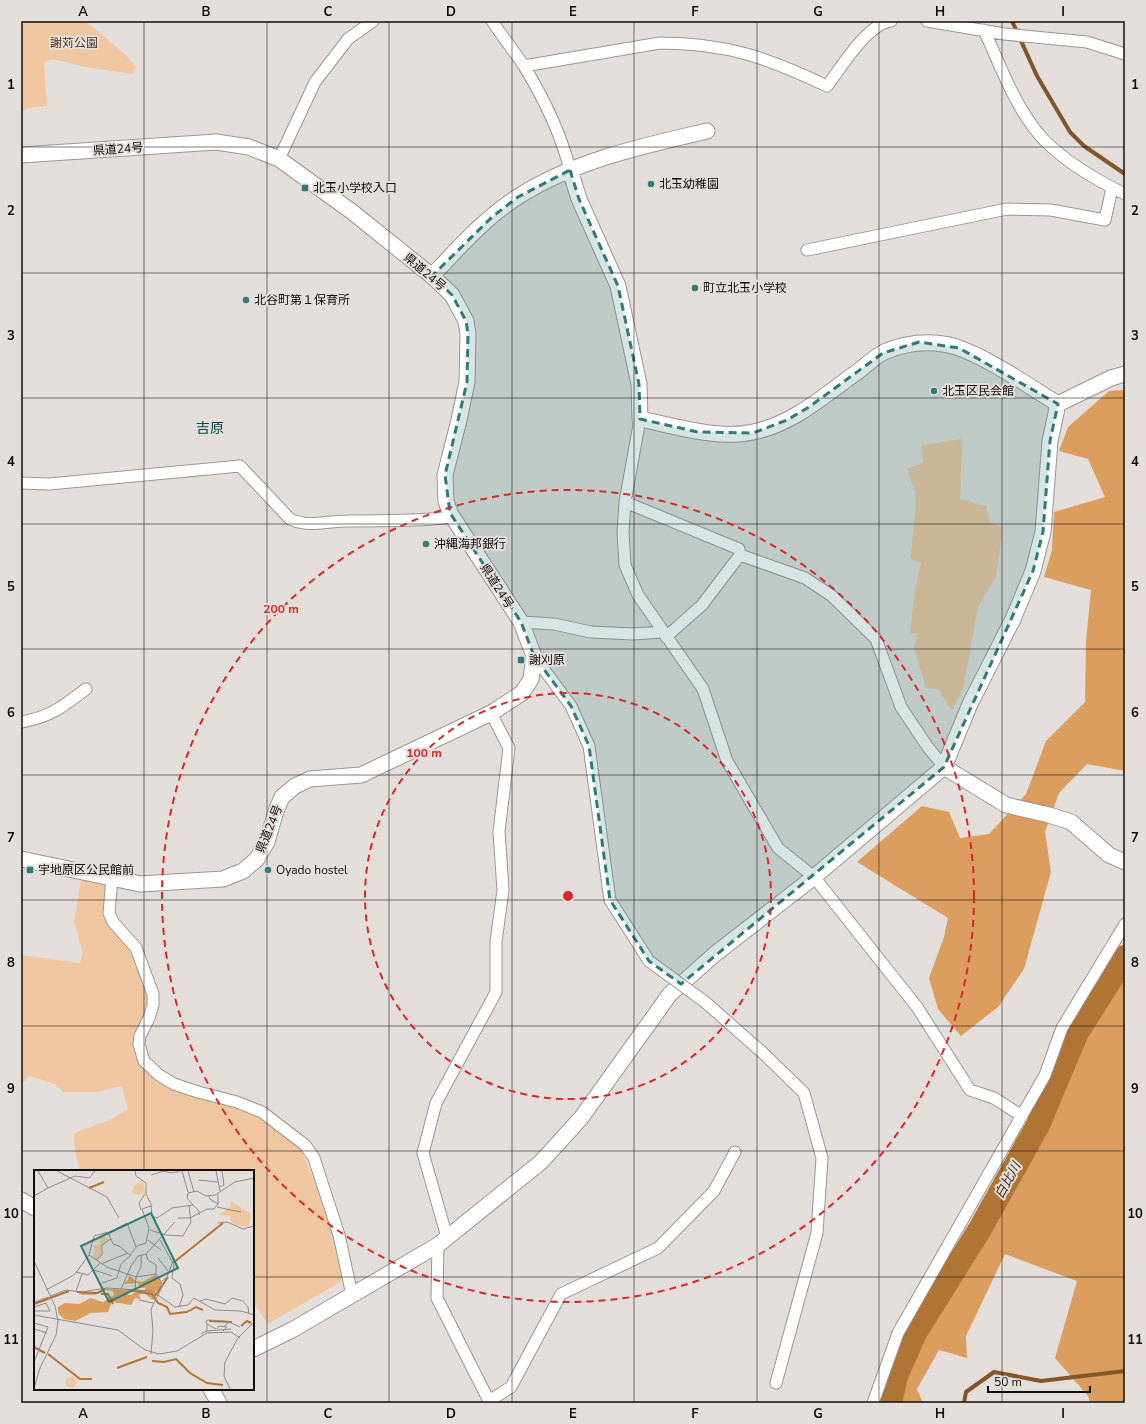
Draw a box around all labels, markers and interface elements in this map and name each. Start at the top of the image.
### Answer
text: A [78,3,88,21]
text: B [202,3,211,21]
text: C [324,3,333,21]
text: D [446,3,456,21]
text: E [569,3,577,21]
text: F [691,3,699,21]
text: G [813,3,823,21]
text: H [935,3,945,21]
text: I [1061,3,1065,21]
park label: 謝苅公園 [50,35,98,51]
text: 1 [7,76,15,94]
text: 1 [1131,76,1139,94]
street label: 県道24号 [92,139,144,159]
place label: 北玉幼稚園 [659,176,719,192]
marker: 北玉幼稚園 [646,179,656,189]
place label: 北玉小学校入口 [313,180,397,196]
marker: 北玉小学校入口 [300,183,310,193]
text: 2 [7,202,15,220]
text: 2 [1131,202,1139,220]
street label: 県道24号 [401,250,449,294]
place label: 町立北玉小学校 [703,280,787,296]
marker: 町立北玉小学校 [690,283,700,293]
place label: 北谷町第１保育所 [254,292,350,308]
marker: 北谷町第１保育所 [241,295,251,305]
text: 3 [7,327,15,345]
text: 3 [1131,327,1139,345]
place label: 北玉区民会館 [942,383,1014,399]
marker: 北玉区民会館 [929,386,939,396]
district label: 吉原 [196,419,224,438]
text: 4 [7,453,15,471]
text: 4 [1131,453,1139,471]
place label: 沖縄海邦銀行 [434,536,506,552]
marker: 沖縄海邦銀行 [421,539,431,549]
street label: 県道24号 [477,561,517,611]
text: 5 [7,578,15,596]
text: 5 [1131,578,1139,596]
text: 200 m [263,601,299,617]
place label: 謝刈原 [529,652,565,668]
marker: 謝刈原 [516,655,526,665]
text: 6 [7,704,15,722]
text: 6 [1131,704,1139,722]
text: 100 m [406,745,442,761]
street label: 県道24号 [252,803,286,855]
text: 7 [7,829,15,847]
text: 7 [1131,829,1139,847]
place label: 宇地原区公民館前 [38,862,134,878]
place label: Oyado hostel [276,862,348,878]
marker: 宇地原区公民館前 [25,865,35,875]
marker: Oyado hostel [263,865,273,875]
centre of rings [561,889,575,903]
text: 8 [7,954,15,972]
text: 8 [1131,954,1139,972]
text: 9 [7,1080,15,1098]
text: 9 [1131,1080,1139,1098]
water label: 白比川 [991,1157,1026,1202]
inset map [34,1170,254,1390]
text: 10 [3,1205,19,1223]
text: 10 [1127,1205,1143,1223]
text: 11 [3,1331,19,1349]
text: 11 [1127,1331,1143,1349]
scale bar [988,1368,1090,1394]
text: 50 m [994,1374,1022,1390]
text: A [78,1405,88,1423]
text: B [202,1405,211,1423]
text: C [324,1405,333,1423]
text: D [446,1405,456,1423]
text: E [569,1405,577,1423]
text: F [691,1405,699,1423]
text: G [813,1405,823,1423]
text: H [935,1405,945,1423]
text: I [1061,1405,1065,1423]

